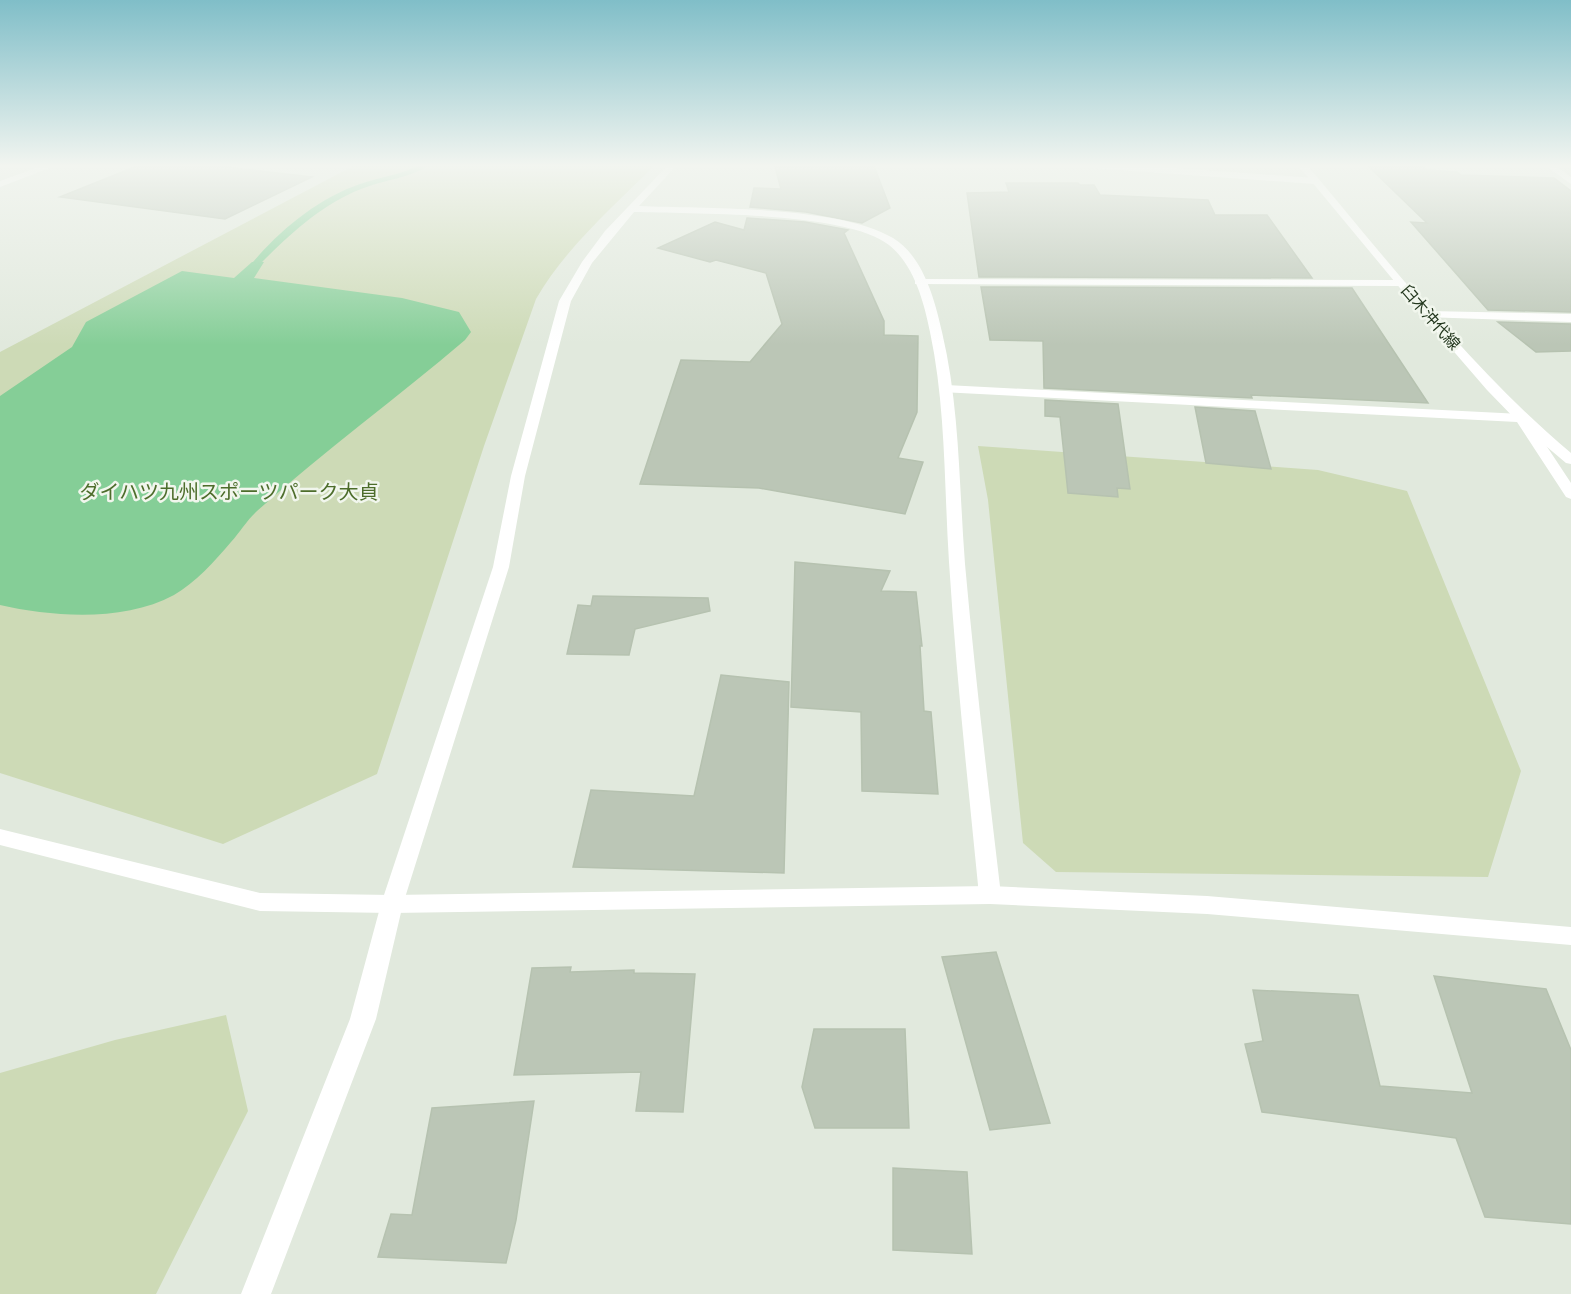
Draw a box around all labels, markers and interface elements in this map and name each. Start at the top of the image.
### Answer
street label: 臼木沖代線 [1398,281,1464,353]
park label: ダイハツ九州スポーツパーク大貞 [79,480,379,503]

